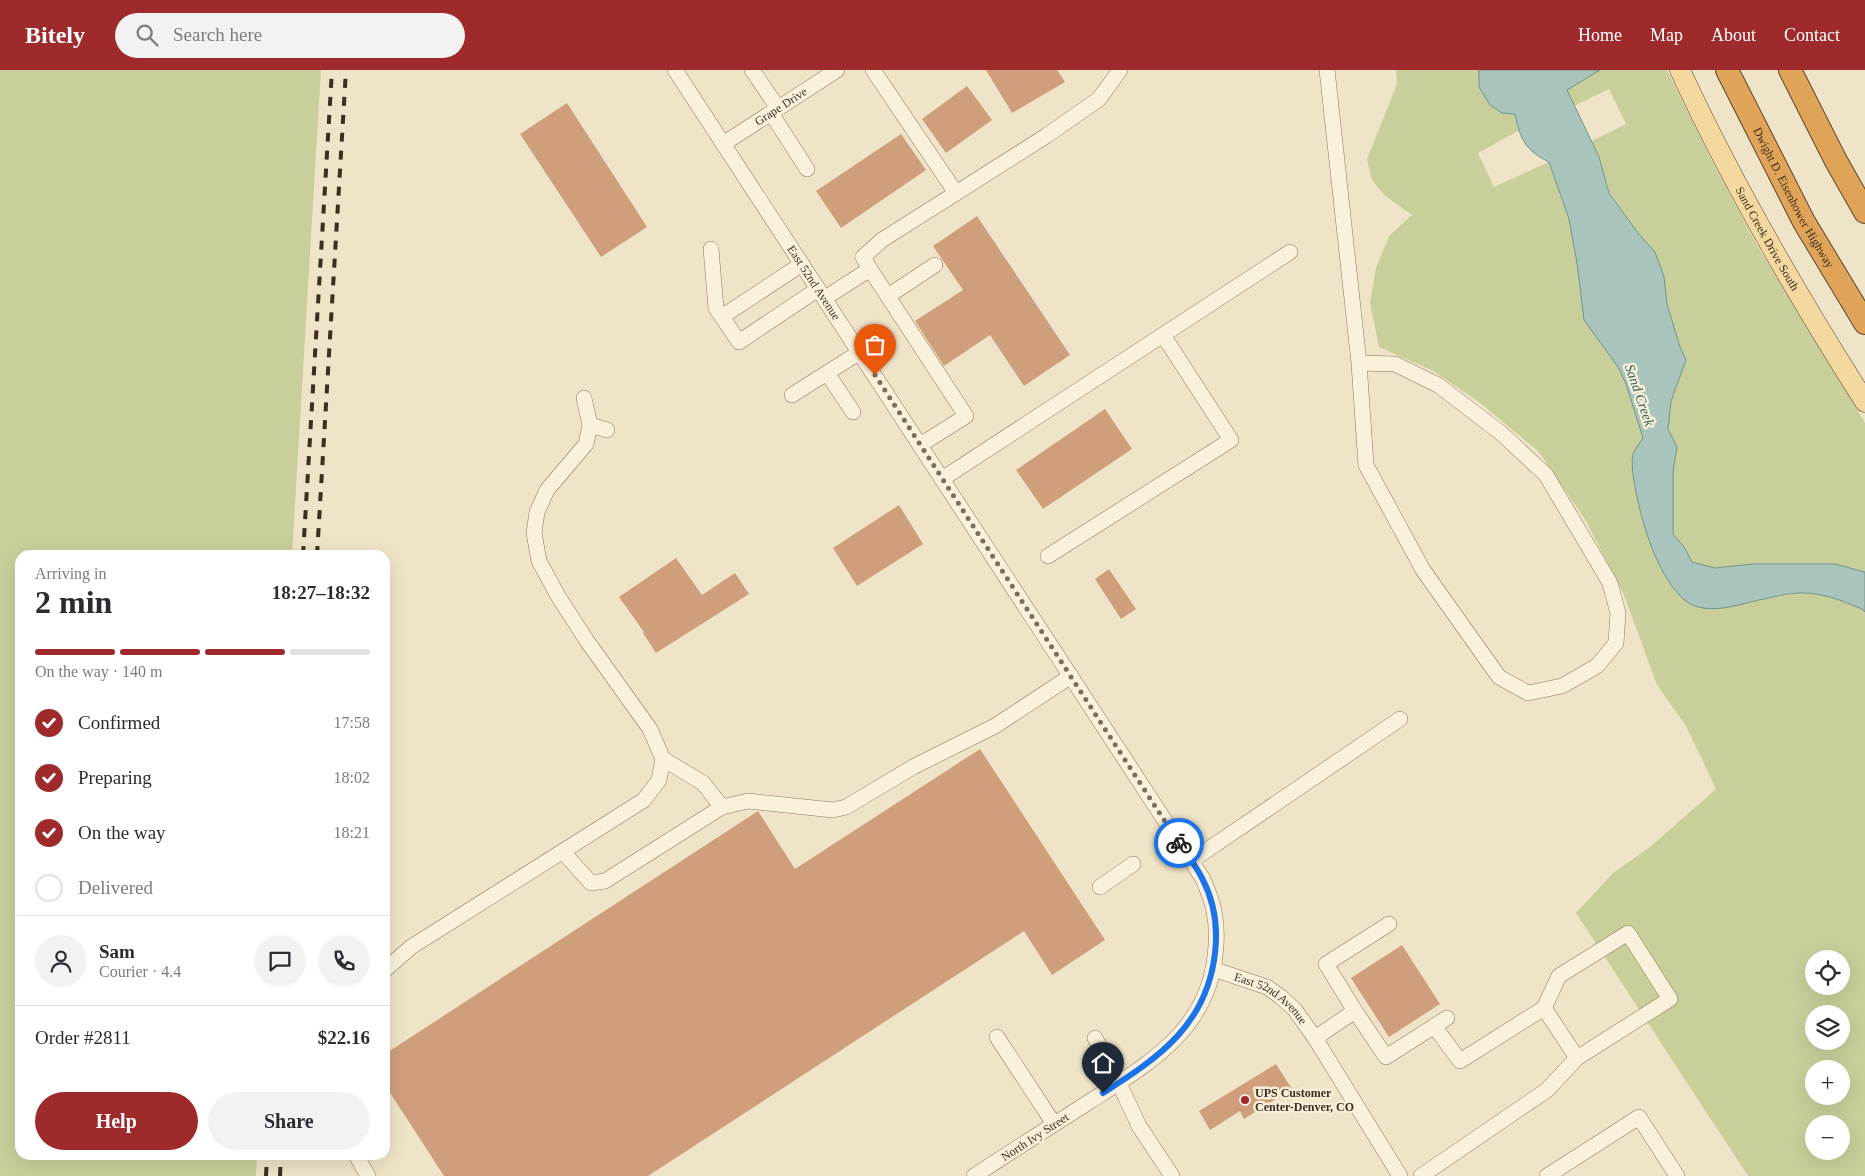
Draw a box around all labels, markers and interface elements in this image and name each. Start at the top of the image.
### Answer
search box [115,13,465,58]
icon: search [133,21,161,49]
text: Bitely [25,22,85,48]
text: Search here [173,24,262,45]
text: Home [1578,25,1622,45]
text: Map [1650,25,1683,45]
text: About [1711,25,1756,45]
text: Contact [1784,25,1840,45]
street label: Grape Drive [752,84,810,129]
street label: Dwight D. Eisenhower Highway [1750,125,1837,270]
street label: Sand Creek Drive South [1732,184,1802,293]
street label: East 52nd Avenue [784,243,843,323]
pin [854,324,896,375]
icon: bag [861,331,889,359]
water label: Sand Creek [1622,362,1657,429]
text: Arriving in [35,565,107,582]
text: 18:27–18:32 [272,582,370,603]
text: 2 min [35,584,112,620]
text: On the way · 140 m [35,663,163,680]
icon: check [35,709,63,737]
text: Confirmed [78,712,160,733]
text: 17:58 [334,714,370,731]
icon: check [35,764,63,792]
text: Preparing [78,767,152,788]
text: 18:02 [334,769,370,786]
courier [1154,818,1204,868]
icon: check [35,819,63,847]
text: On the way [78,822,166,843]
text: 18:21 [334,824,370,841]
icon: bike [1165,829,1193,857]
text: Delivered [78,877,153,898]
button: person [35,935,87,987]
button: chat [254,935,306,987]
button: phone [318,935,370,987]
text: Sam [99,941,135,962]
map controls [1805,950,1850,1160]
button: locate [1805,950,1850,995]
text: Courier · 4.4 [99,963,181,980]
street label: East 52nd Avenue [1232,970,1310,1027]
button: layers [1805,1005,1850,1050]
text: Order #2811 [35,1027,131,1048]
text: $22.16 [318,1027,370,1048]
pin [1082,1042,1124,1093]
icon: home [1089,1049,1117,1077]
button: + [1805,1060,1850,1105]
place label: UPS Customer Center-Denver, CO [1255,1086,1354,1114]
button: Help [35,1092,198,1150]
button: Share [208,1092,370,1150]
marker: UPS Customer Center-Denver, CO [1239,1094,1251,1106]
street label: North Ivy Street [998,1110,1072,1164]
button: − [1805,1115,1850,1160]

